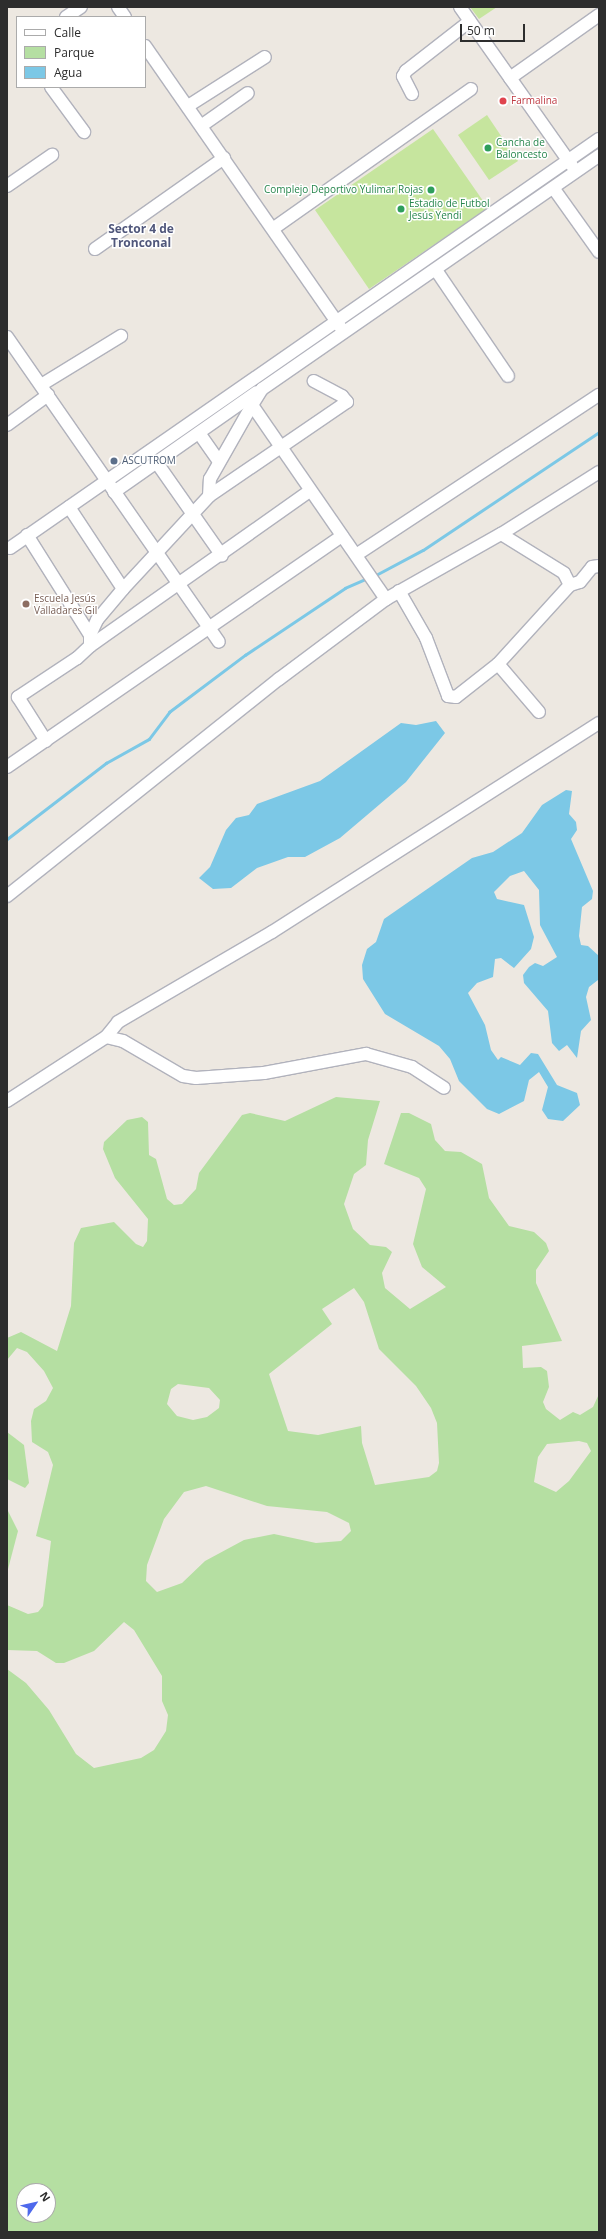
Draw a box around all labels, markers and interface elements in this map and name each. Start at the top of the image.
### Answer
legend [16,16,146,88]
scale bar [462,16,527,42]
text: 50 m [467,22,495,39]
text: Calle [54,24,81,41]
text: Parque [54,44,94,61]
text: Agua [54,64,82,81]
place label: Farmalina [511,95,557,107]
marker: Farmalina [498,96,508,106]
place label: Cancha de Baloncesto [496,136,547,160]
marker: Cancha de Baloncesto [483,143,493,153]
place label: Complejo Deportivo Yulimar Rojas [264,184,423,196]
marker: Complejo Deportivo Yulimar Rojas [426,185,436,195]
place label: Estadio de Futbol Jesús Yendi [409,197,490,220]
marker: Estadio de Futbol Jesús Yendi [396,204,406,214]
district label: Sector 4 de Tronconal [108,222,174,250]
place label: ASCUTROM [122,455,176,467]
marker: ASCUTROM [109,456,119,466]
place label: Escuela Jesús Valladares Gil [34,592,97,616]
marker: Escuela Jesús Valladares Gil [21,599,31,609]
north arrow [16,2183,56,2223]
text: N [37,2189,54,2204]

